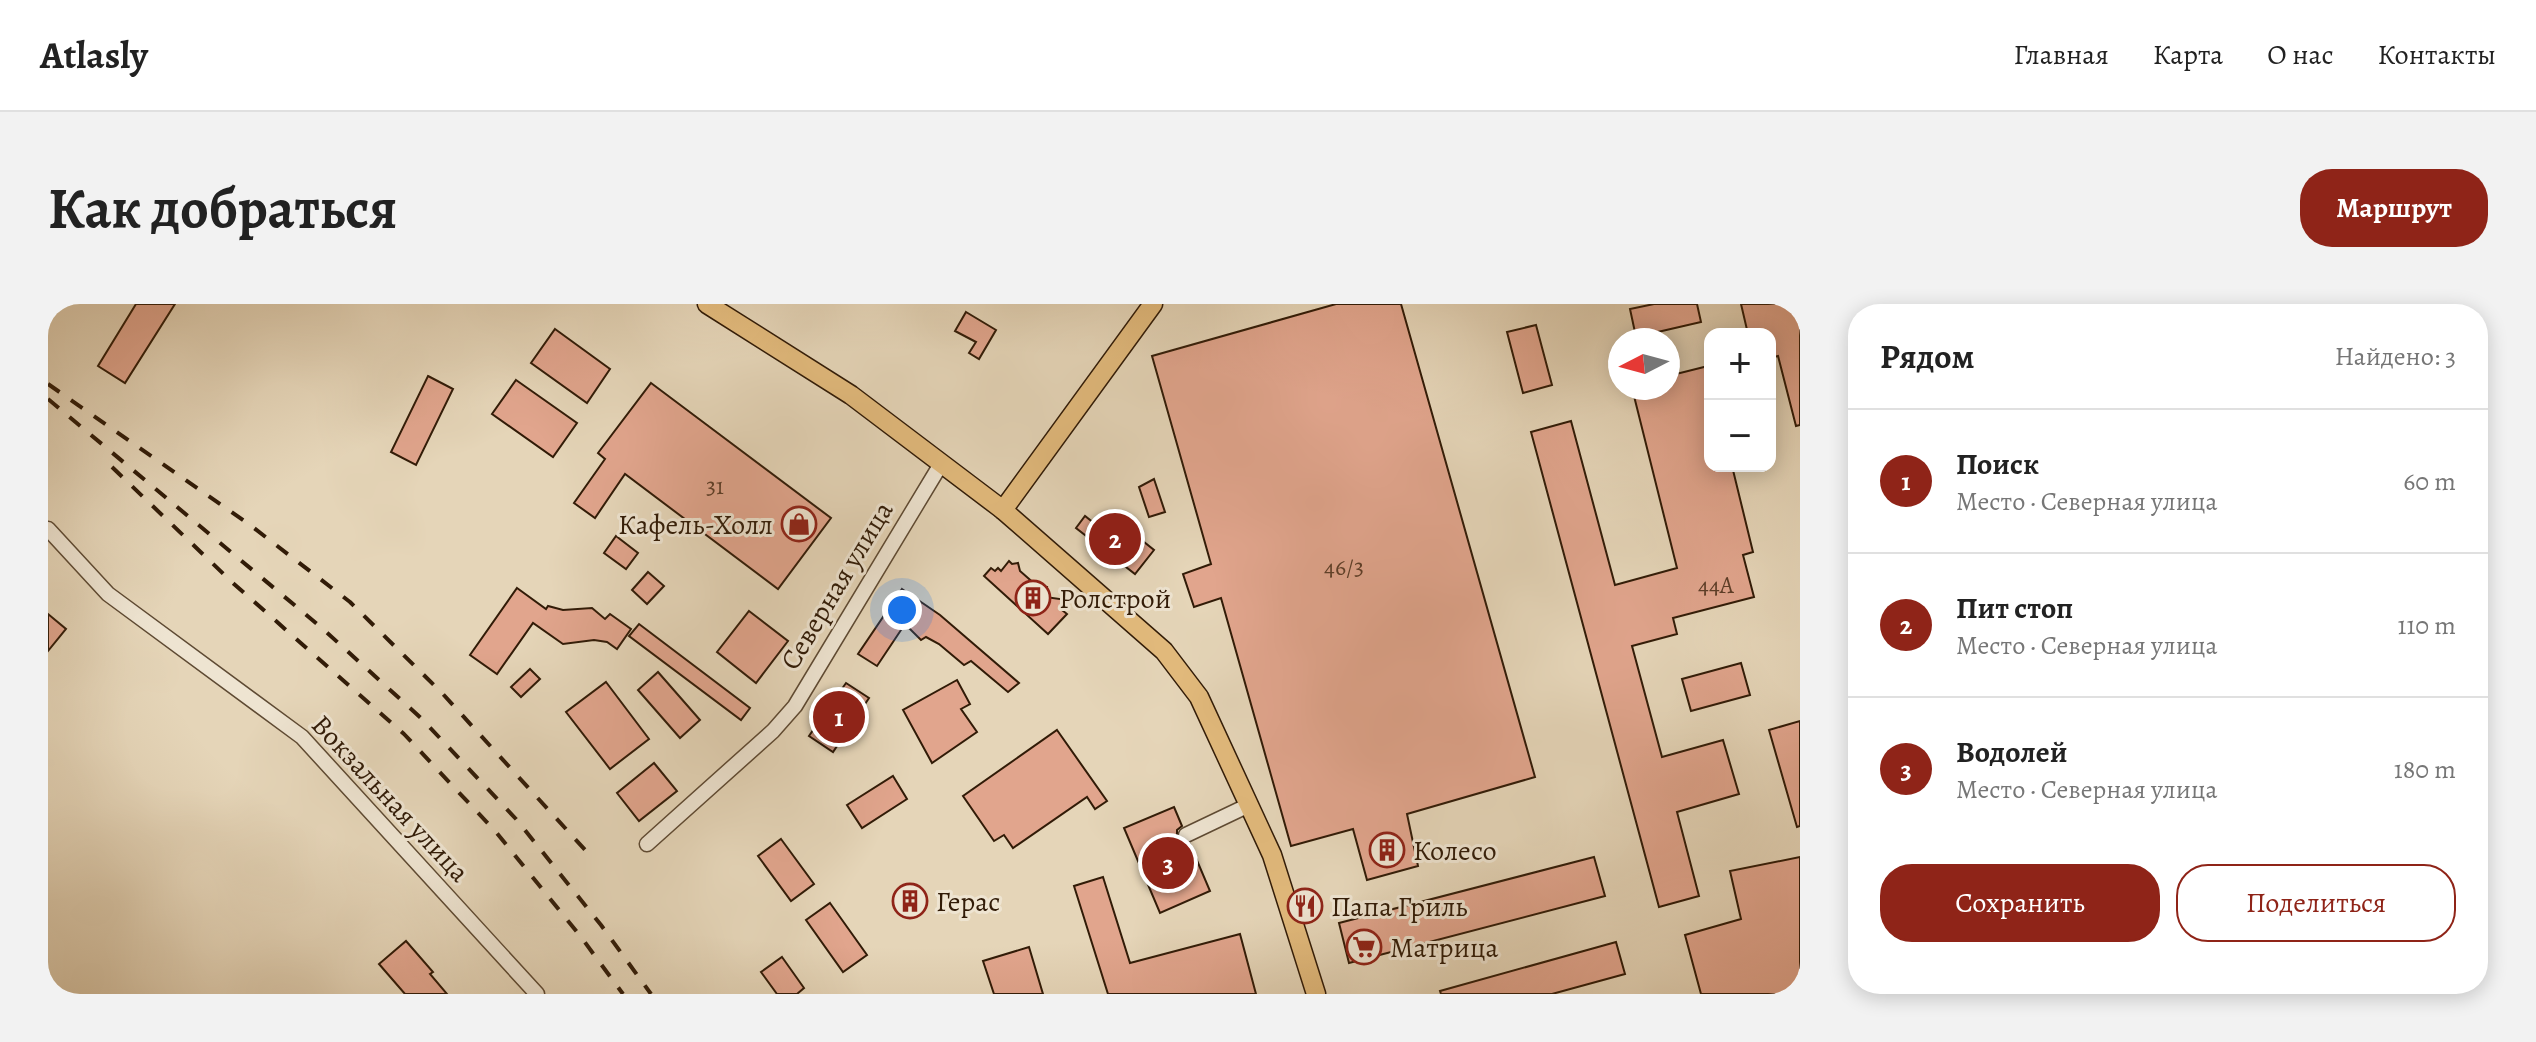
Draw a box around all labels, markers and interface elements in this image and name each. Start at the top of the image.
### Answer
text: Atlasly [40,29,148,81]
text: Главная [2013,36,2109,74]
text: Карта [2153,36,2223,74]
text: О нас [2267,36,2334,74]
text: Контакты [2378,36,2496,74]
button: Маршрут [2300,169,2488,247]
text: Как добраться [48,170,397,246]
north arrow [1608,328,1680,400]
map controls [1704,328,1776,472]
button: + [1704,328,1776,400]
text: Рядом [1880,333,1974,380]
text: Найдено: 3 [2335,339,2456,374]
button: − [1704,400,1776,472]
text: Поиск [1956,444,2039,484]
text: 1 [1901,464,1911,499]
text: 60 m [2403,464,2456,499]
house number: 31 [706,470,724,502]
text: Место · Северная улица [1956,484,2217,519]
street label: Северная улица [772,494,902,677]
shop icon: Кафель-Холл [780,505,818,543]
place label: Кафель-Холл [618,506,773,544]
pin: 2 [1089,509,1141,569]
house number: 46/3 [1324,551,1364,583]
house number: 44А [1698,569,1735,601]
building icon: Ролстрой [1014,579,1052,617]
place label: Ролстрой [1059,580,1171,618]
text: Пит стоп [1956,588,2073,628]
your location [882,590,922,630]
text: 2 [1900,608,1912,643]
text: 110 m [2398,608,2456,643]
text: Место · Северная улица [1956,628,2217,663]
pin: 1 [813,687,865,747]
street label: Вокзальная улица [303,707,478,891]
text: Водолей [1956,732,2068,772]
text: 3 [1900,752,1912,787]
text: 180 m [2394,752,2456,787]
text: Место · Северная улица [1956,772,2217,807]
building icon: Колесо [1368,831,1406,869]
place label: Колесо [1413,832,1497,870]
pin: 3 [1142,833,1194,893]
button: Сохранить [1880,864,2160,942]
button: Поделиться [2176,864,2456,942]
building icon: Герас [891,882,929,920]
place label: Герас [936,883,1000,921]
restaurant icon: Папа Гриль [1286,887,1324,925]
place label: Папа Гриль [1331,888,1468,926]
supermarket icon: Матрица [1345,928,1383,966]
place label: Матрица [1390,929,1498,967]

